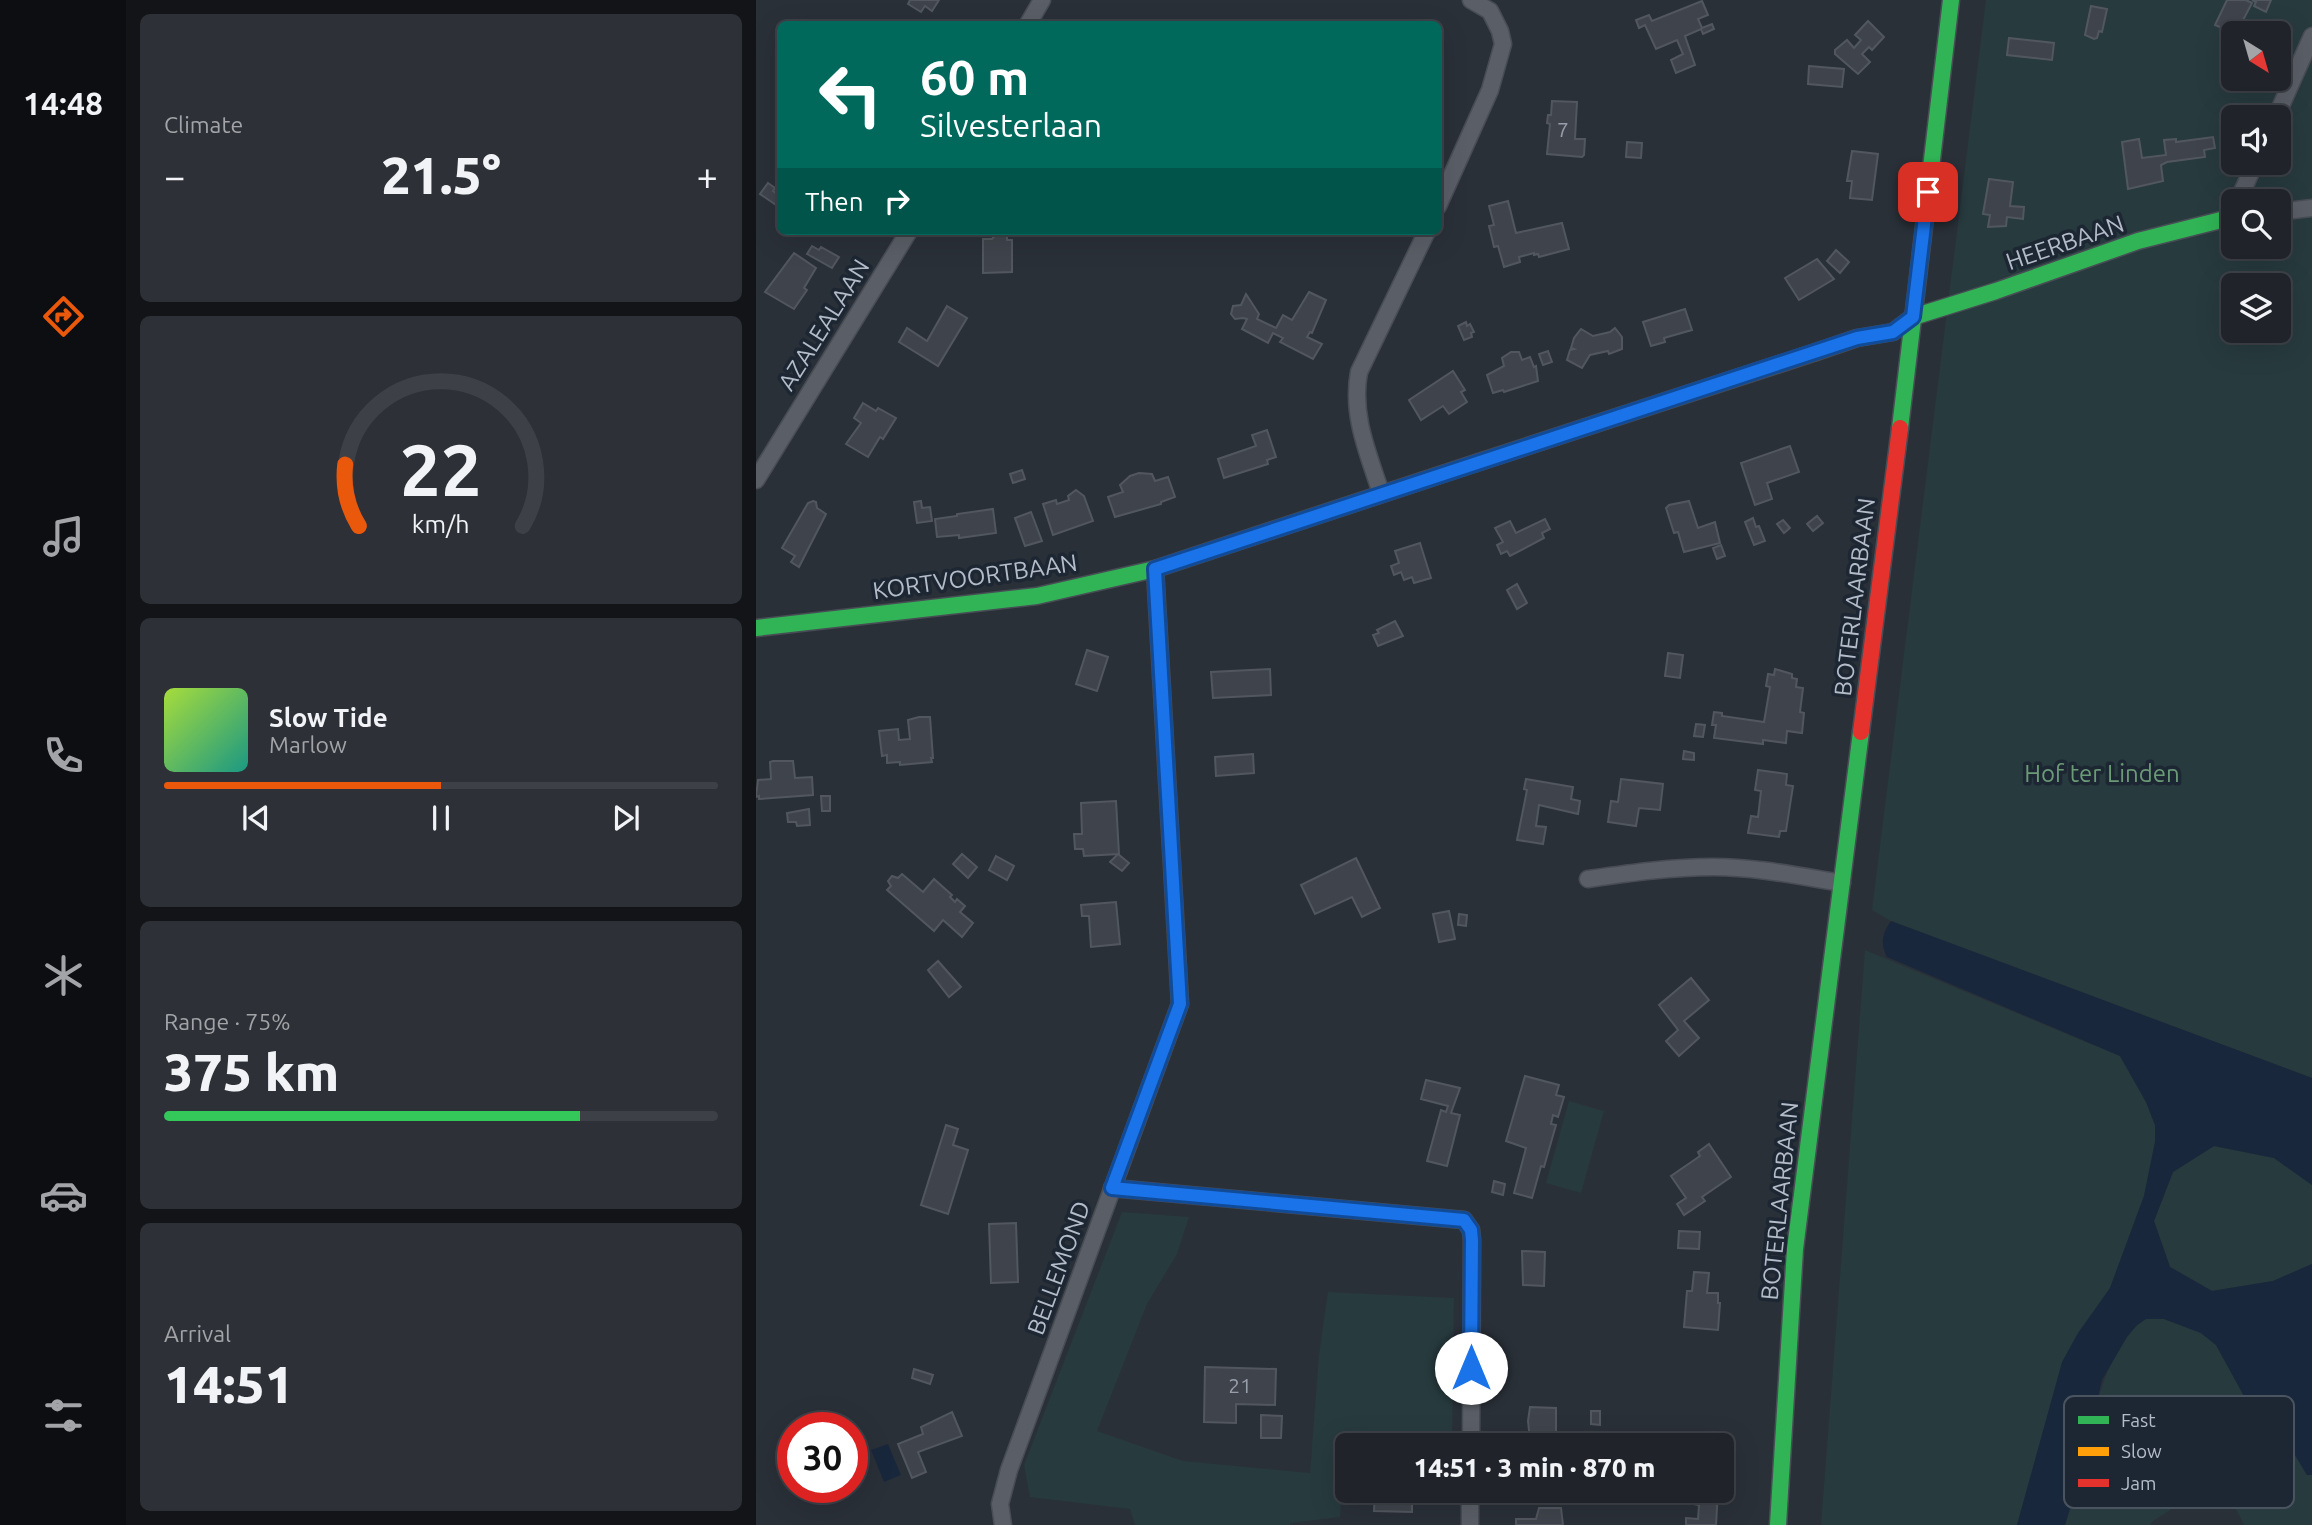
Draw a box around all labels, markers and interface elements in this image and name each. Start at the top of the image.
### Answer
north arrow [2221,21,2291,91]
map controls [2221,21,2291,343]
icon: left [805,49,896,140]
text: 60 m [920,49,1029,104]
text: 14:48 [23,85,103,121]
button: sound [2221,105,2291,175]
text: Silvesterlaan [920,107,1102,143]
text: Climate [164,112,243,137]
house number: 7 [1557,117,1569,141]
text: 21.5° [381,146,501,204]
text: − [164,155,185,197]
text: + [697,155,718,197]
pin [1898,162,1958,222]
icon: arrive [1909,173,1947,211]
icon: right [878,182,916,220]
text: Then [805,187,864,216]
button: search [2221,189,2291,259]
street label: HEERBAAN [2002,210,2127,275]
street label: AZALEALAAN [773,254,875,395]
button: layers [2221,273,2291,343]
icon: directions [39,292,88,341]
text: 22 [400,429,482,511]
street label: BOTERLAARBAAN [1829,496,1880,698]
text: km/h [412,510,470,538]
icon: music [39,512,88,561]
street label: KORTVOORTBAAN [871,549,1079,604]
text: Slow Tide [269,703,388,732]
icon: phone [39,731,88,780]
text: Marlow [269,732,347,757]
park label: Hof ter Linden [2024,760,2180,787]
icon: previous [237,799,275,837]
icon: pause [422,799,460,837]
icon: next [607,799,645,837]
icon: climate [39,951,88,1000]
text: Range · 75% [164,1009,291,1034]
text: 375 km [164,1043,339,1101]
street label: BOTERLAARBAAN [1756,1100,1803,1302]
icon: car [39,1171,88,1220]
street label: BELLEMOND [1022,1197,1095,1338]
text: Arrival [164,1321,231,1346]
position arrow [1434,1331,1508,1405]
text: 14:51 [164,1355,294,1413]
house number: 21 [1228,1373,1252,1397]
icon: filters [39,1391,88,1440]
legend [2064,1396,2294,1508]
text: Fast [2121,1409,2156,1431]
speed limit sign: 30 [777,1412,868,1503]
text: Slow [2121,1440,2162,1462]
text: 14:51 · 3 min · 870 m [1414,1453,1655,1482]
text: Jam [2121,1472,2157,1494]

